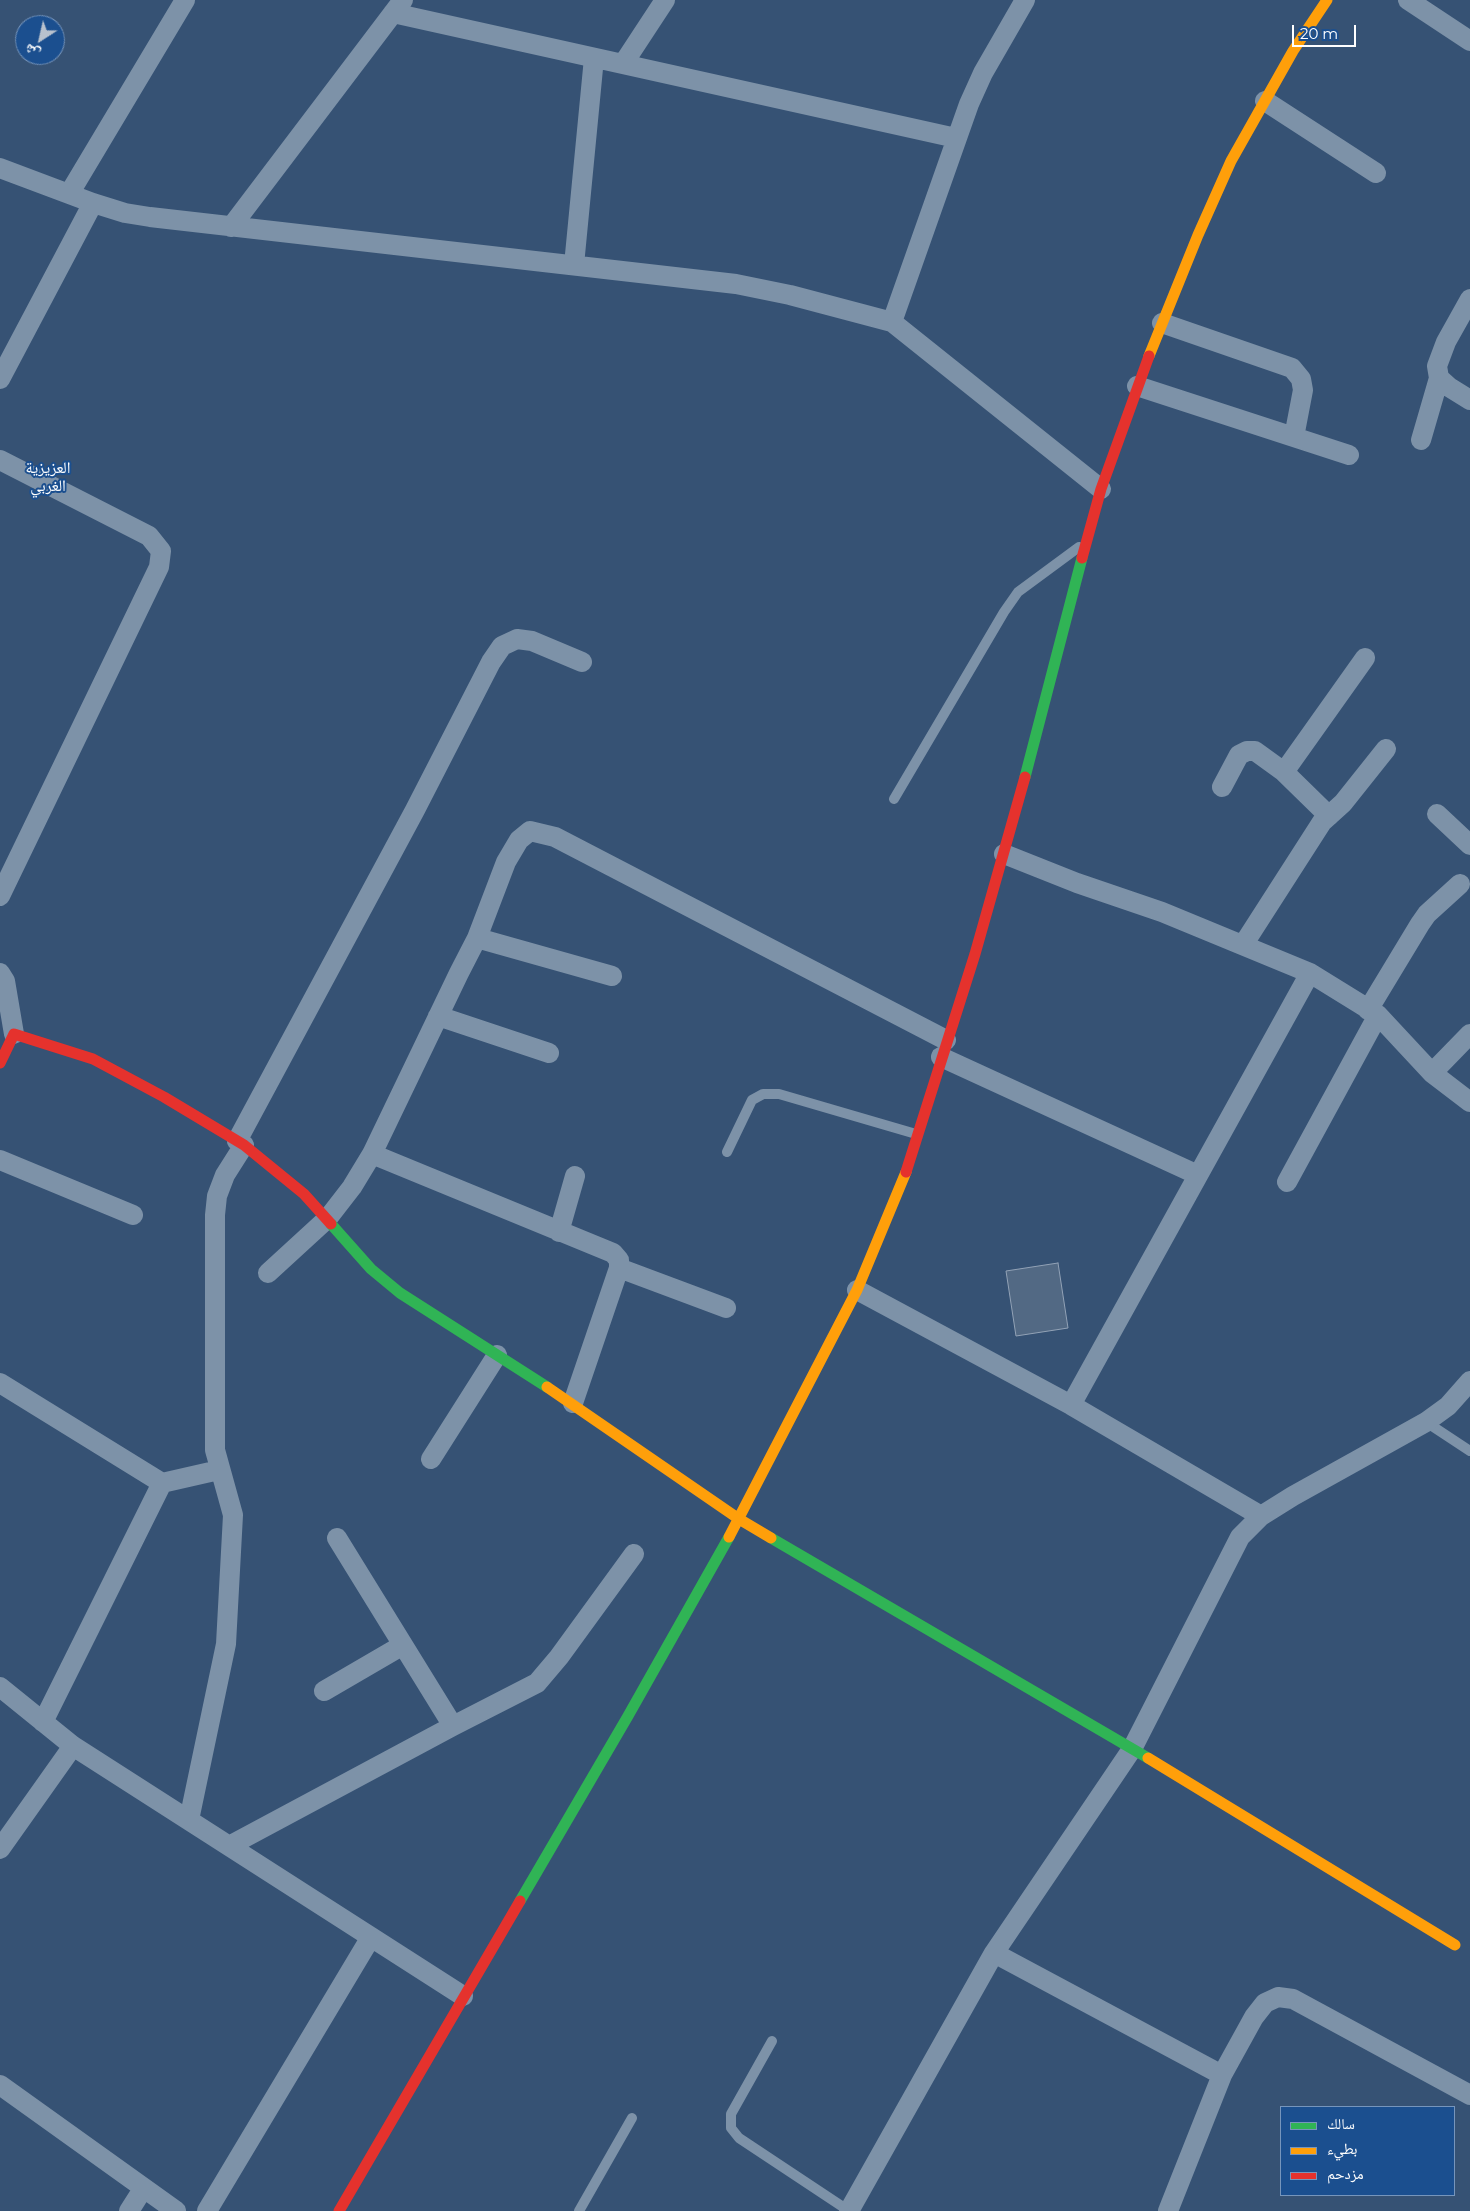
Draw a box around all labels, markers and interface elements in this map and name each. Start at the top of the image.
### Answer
north arrow [15,15,65,65]
scale bar [1295,15,1359,47]
text: 20 m [1300,24,1338,43]
text: ش [21,40,43,63]
district label: العزيزية الغربي [26,458,70,496]
legend [1280,2106,1455,2196]
text: سالك [1327,2114,1355,2133]
text: بطيء [1327,2139,1357,2158]
text: مزدحم [1327,2164,1364,2183]

